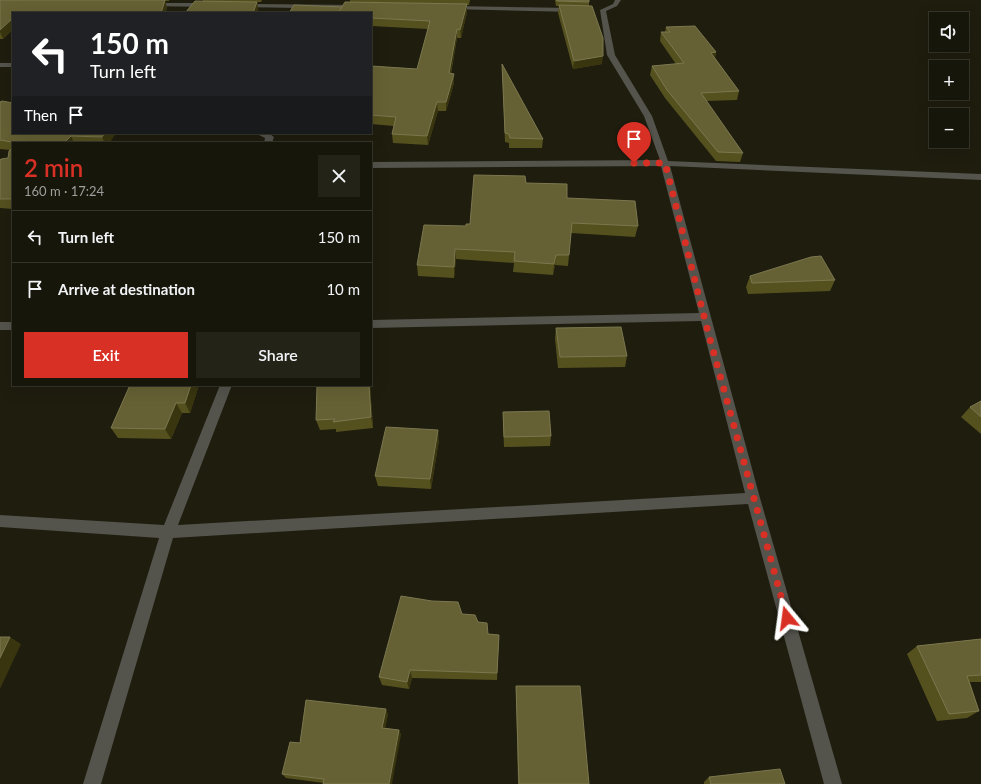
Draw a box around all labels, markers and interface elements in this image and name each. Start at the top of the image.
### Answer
map controls [929,12,969,148]
button: sound [929,12,969,52]
text: 150 m [90,26,169,60]
icon: left [24,28,76,80]
text: Turn left [90,60,156,82]
button: + [929,60,969,100]
icon: arrive [65,104,87,126]
text: Then [24,106,57,124]
button: − [929,108,969,148]
pin [617,122,651,163]
icon: arrive [623,128,645,150]
text: 2 min [24,153,83,182]
button: close [318,155,360,197]
text: 160 m · 17:24 [24,183,104,199]
icon: left [24,226,46,248]
text: Turn left [58,228,114,246]
text: 150 m [318,228,360,246]
icon: arrive [24,278,46,300]
text: Arrive at destination [58,280,195,298]
text: 10 m [326,280,360,298]
button: Exit [24,332,188,378]
button: Share [196,332,360,378]
position arrow [766,597,808,639]

